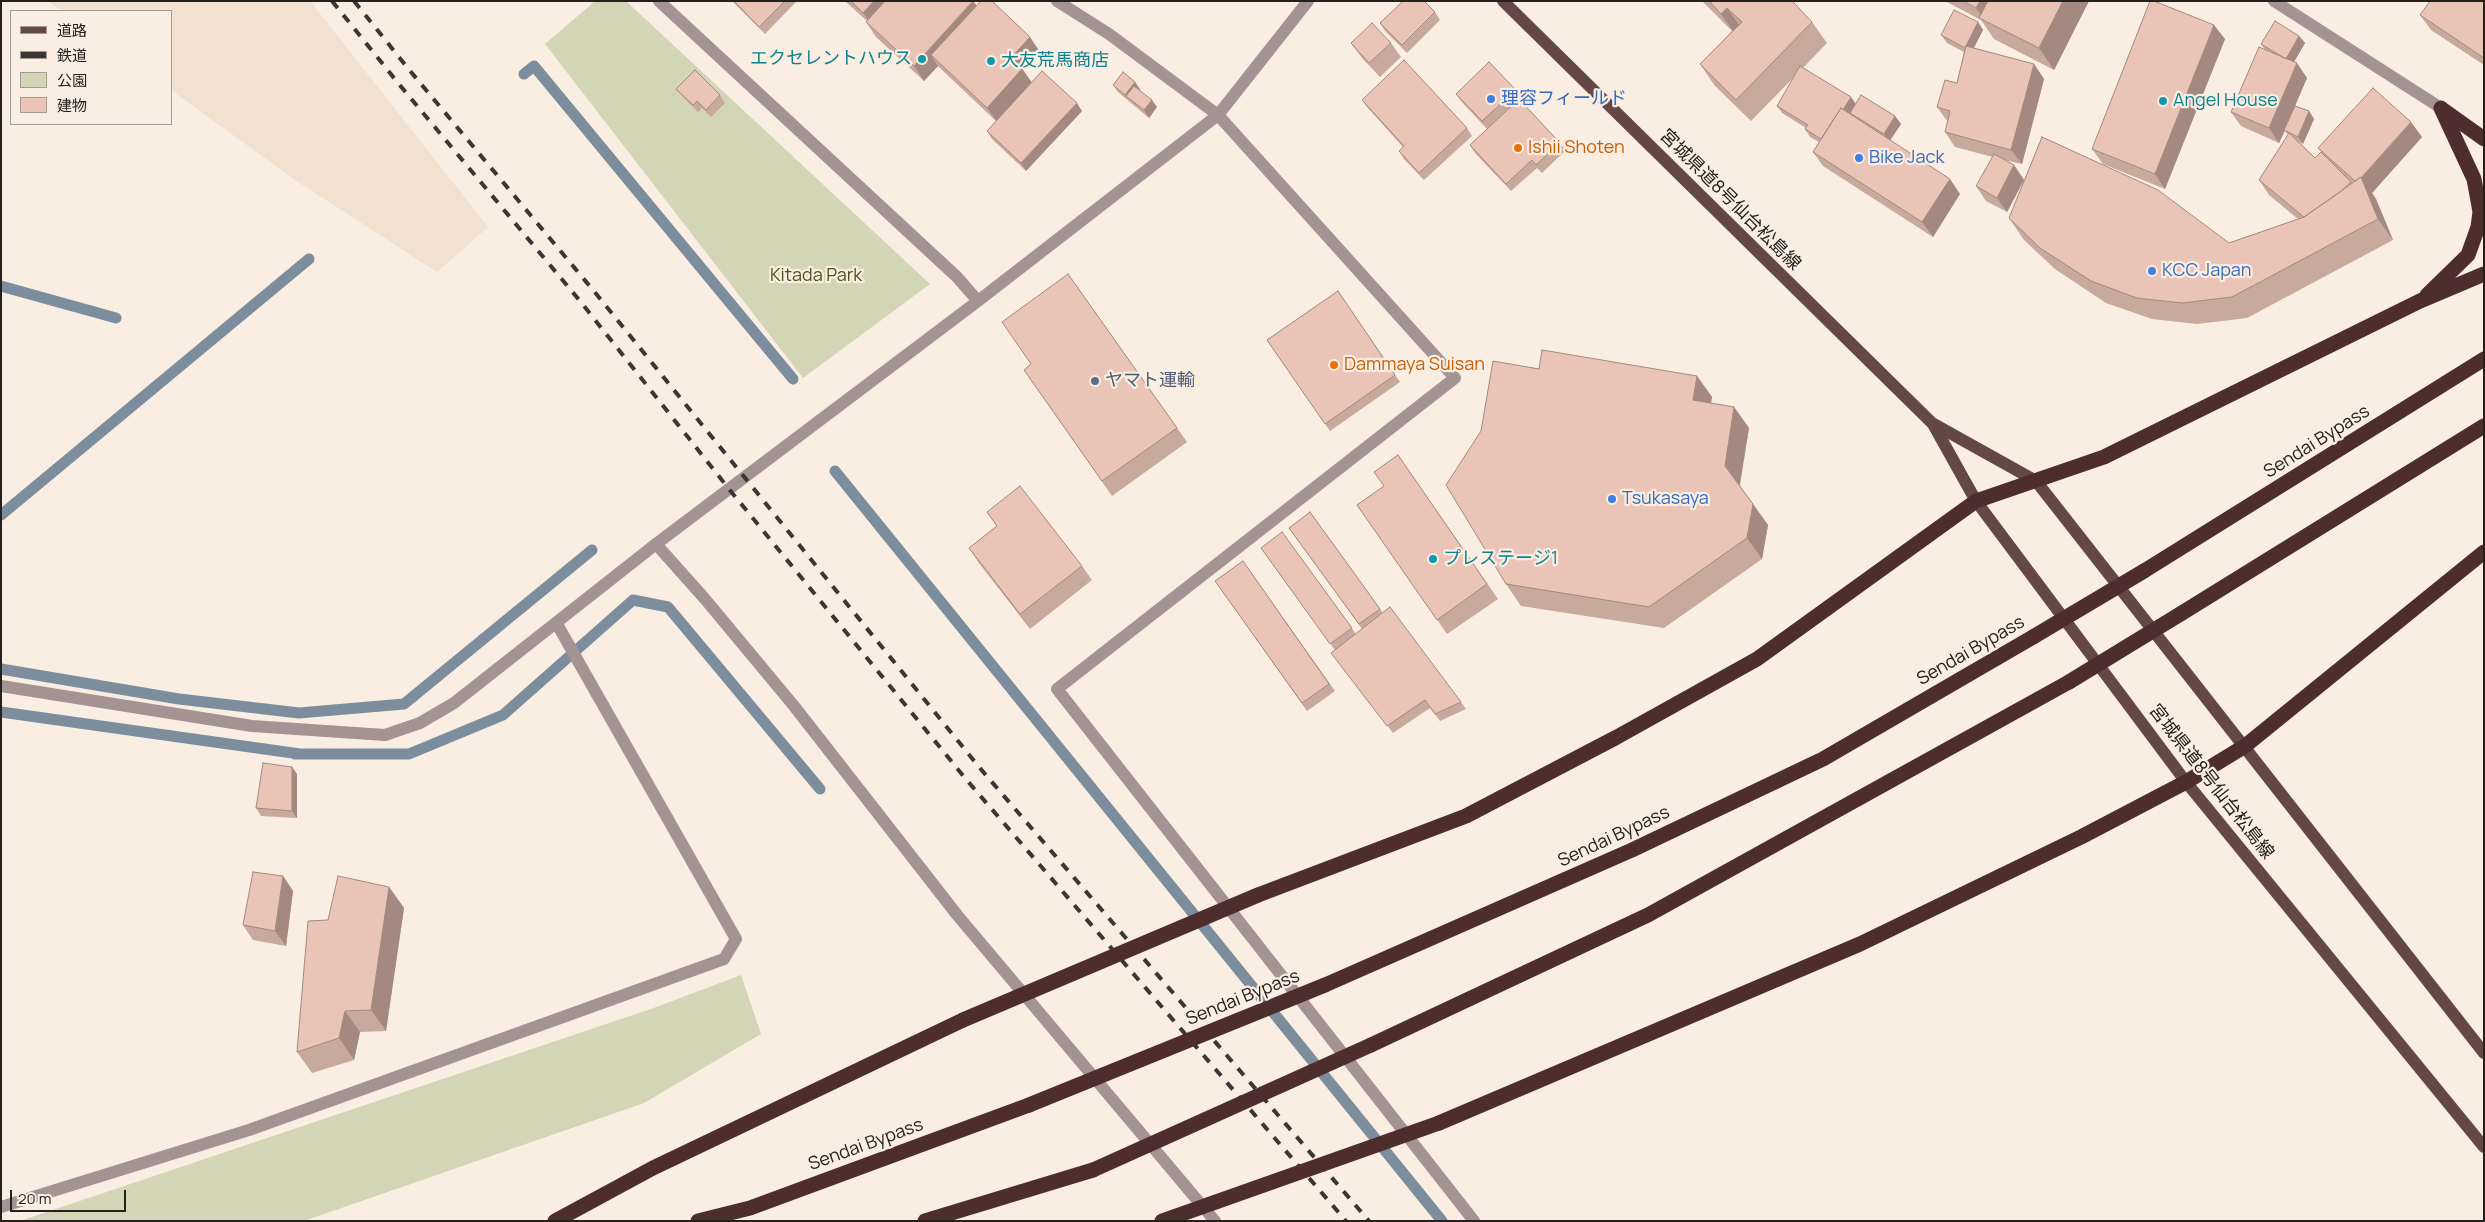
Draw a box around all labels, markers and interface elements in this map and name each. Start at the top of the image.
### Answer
legend [10,10,172,125]
text: 道路 [57,20,87,41]
text: 鉄道 [57,45,87,66]
place label: エクセレントハウス [750,48,912,70]
place label: 大友荒馬商店 [1001,50,1109,72]
marker: エクセレントハウス [916,53,928,65]
marker: 大友荒馬商店 [985,55,997,67]
text: 公園 [57,70,87,91]
place label: 理容フィールド [1501,88,1627,110]
place label: Angel House [2173,90,2278,112]
marker: 理容フィールド [1485,93,1497,105]
text: 建物 [57,95,87,116]
marker: Angel House [2157,95,2169,107]
street label: 宮城県道8号仙台松島線 [1655,125,1805,275]
place label: Ishii Shoten [1528,137,1625,159]
marker: Ishii Shoten [1512,142,1524,154]
place label: Bike Jack [1869,147,1944,169]
marker: Bike Jack [1853,152,1865,164]
place label: KCC Japan [2162,260,2252,282]
park label: Kitada Park [770,265,862,287]
marker: KCC Japan [2146,265,2158,277]
place label: Dammaya Suisan [1344,354,1485,376]
marker: Dammaya Suisan [1328,359,1340,371]
place label: ヤマト運輸 [1105,370,1195,392]
marker: ヤマト運輸 [1089,375,1101,387]
street label: Sendai Bypass [2260,401,2374,483]
place label: Tsukasaya [1622,488,1709,510]
marker: Tsukasaya [1606,493,1618,505]
place label: プレステージ1 [1443,548,1558,570]
marker: プレステージ1 [1427,553,1439,565]
street label: Sendai Bypass [1913,612,2029,690]
street label: 宮城県道8号仙台松島線 [2144,700,2278,864]
street label: Sendai Bypass [1555,802,1673,872]
street label: Sendai Bypass [1183,965,1303,1031]
street label: Sendai Bypass [806,1114,926,1176]
scale bar [12,1180,129,1212]
text: 20 m [18,1188,51,1209]

